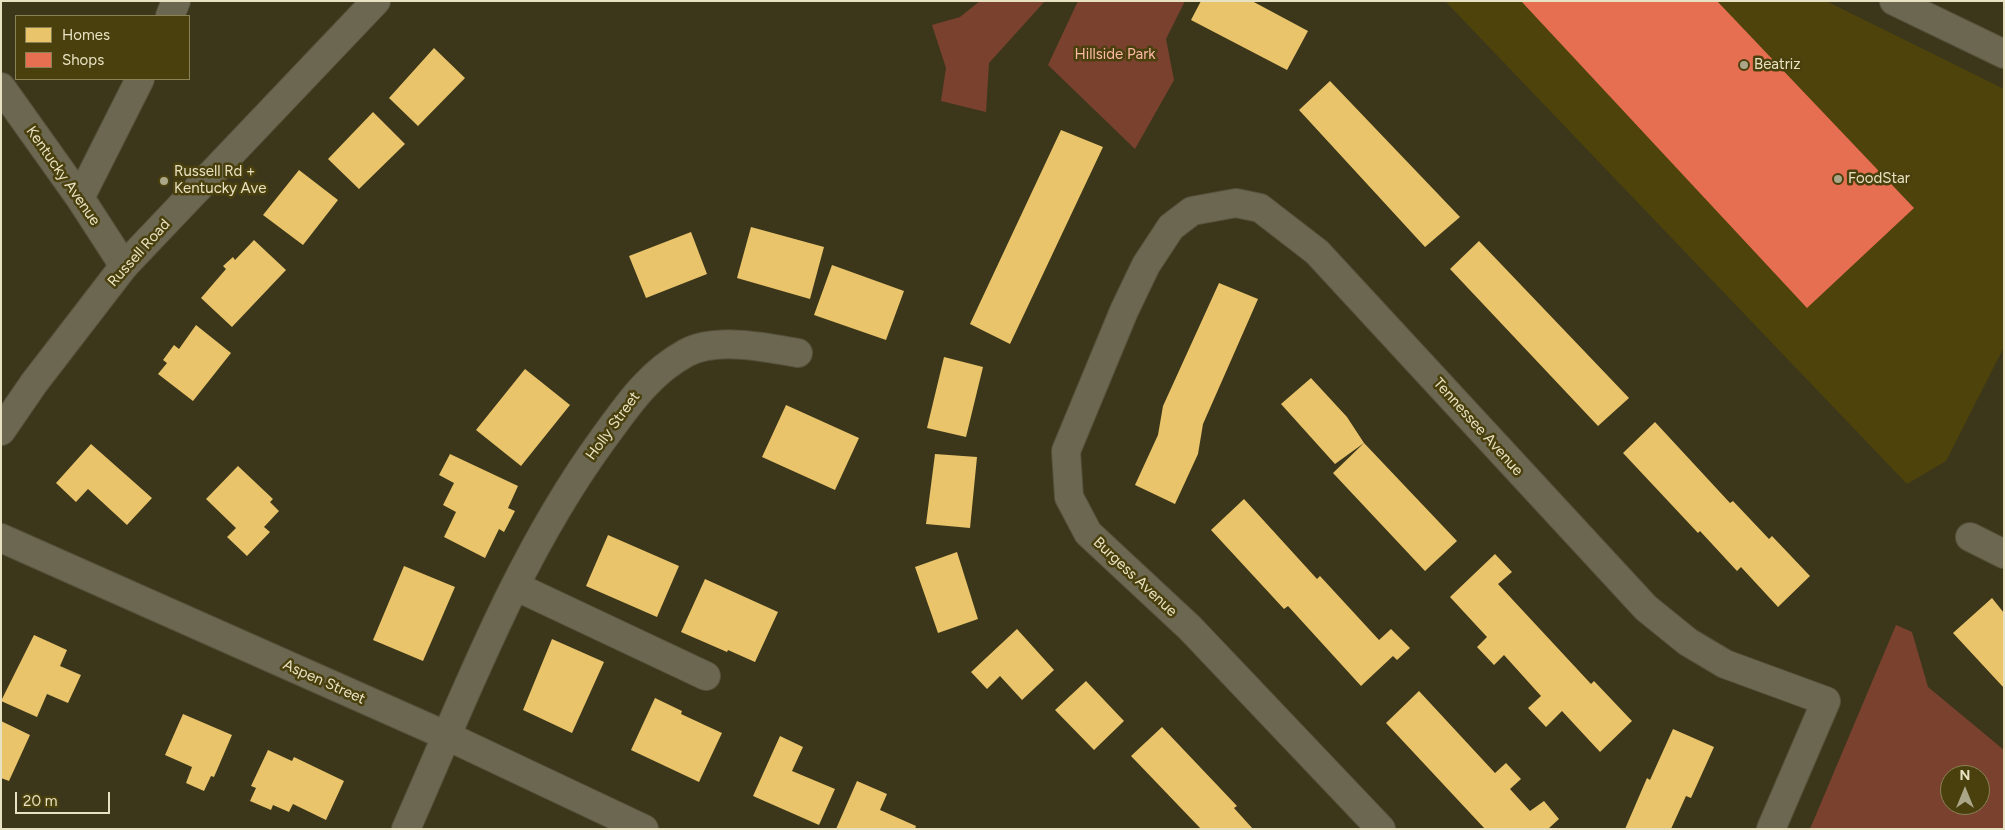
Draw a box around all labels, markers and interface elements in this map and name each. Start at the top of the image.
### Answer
legend [15,15,190,80]
text: Homes [62,26,110,44]
park label: Hillside Park [1074,46,1156,64]
text: Shops [62,51,104,69]
place label: Beatriz [1754,56,1801,74]
marker: Beatriz [1738,59,1750,71]
street label: Kentucky Avenue [22,123,104,229]
place label: Russell Rd + Kentucky Ave [174,163,266,198]
place label: FoodStar [1848,170,1910,188]
marker: FoodStar [1832,173,1844,185]
marker: Russell Rd + Kentucky Ave [158,175,170,187]
street label: Russell Road [104,215,174,291]
street label: Tennessee Avenue [1429,374,1527,480]
street label: Holly Street [582,388,644,464]
street label: Burgess Avenue [1089,534,1181,620]
street label: Aspen Street [280,656,368,708]
north arrow [1940,765,1990,815]
text: N [1960,767,1970,784]
scale bar [18,782,112,814]
text: 20 m [23,792,57,810]

